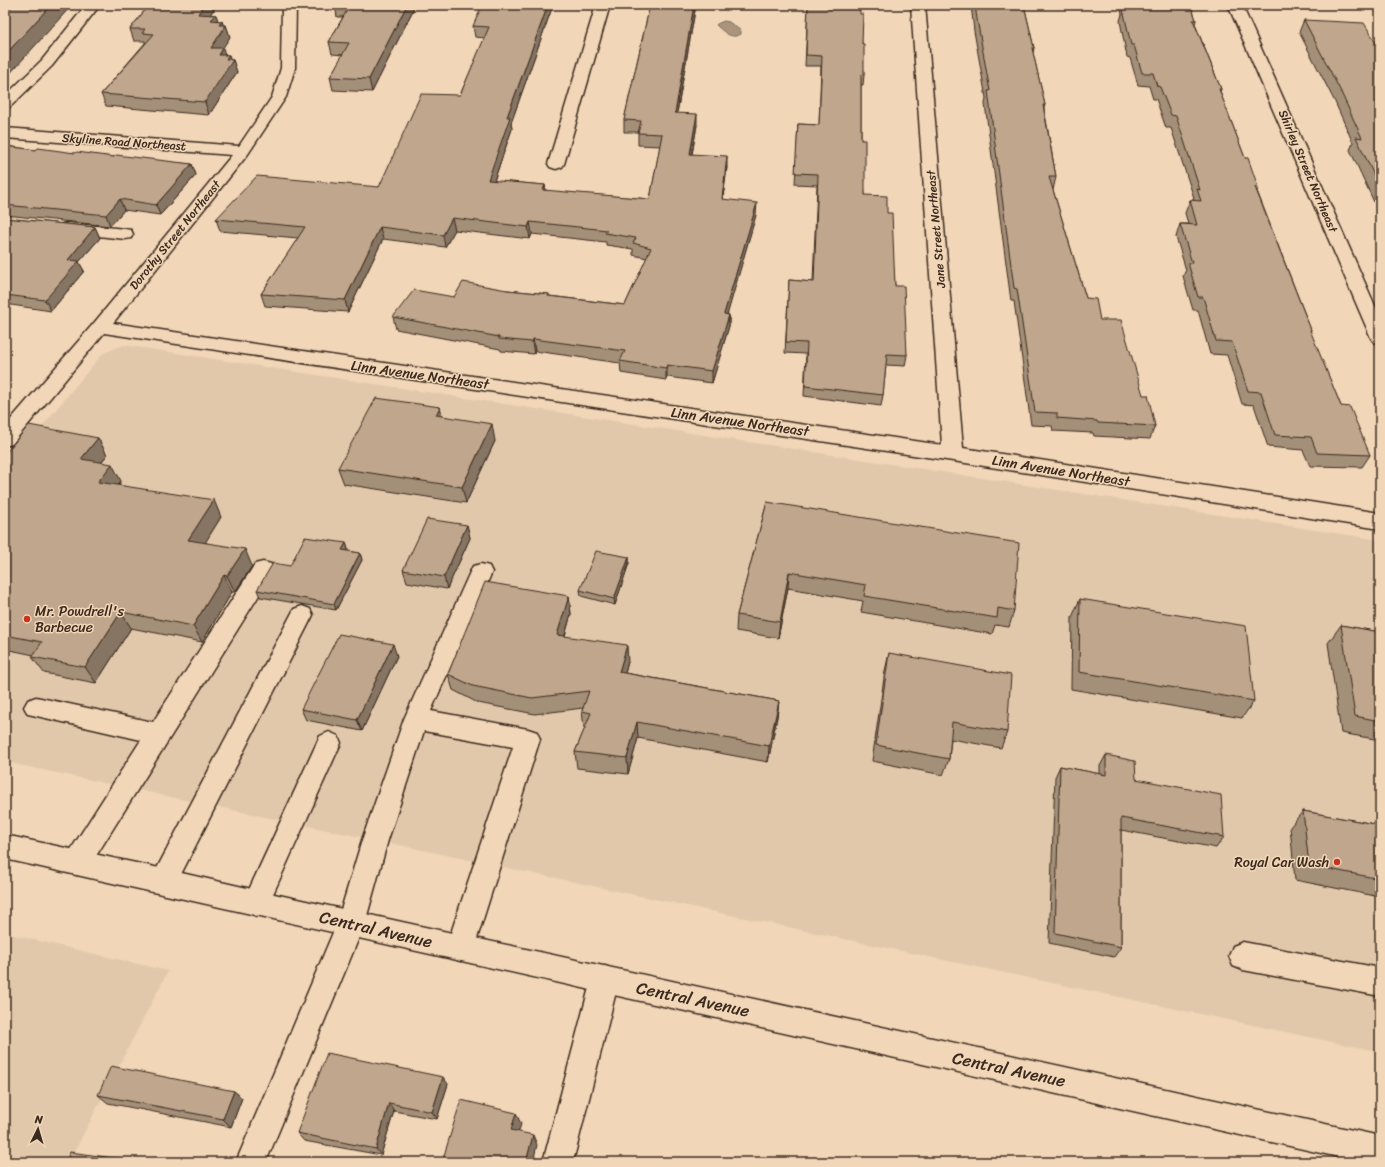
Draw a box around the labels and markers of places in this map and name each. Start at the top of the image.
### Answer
place label: Mr. Powdrell's Barbecue [35,599,124,640]
marker: Mr. Powdrell's Barbecue [22,614,32,624]
place label: Royal Car Wash [1234,850,1329,875]
marker: Royal Car Wash [1332,857,1342,867]

